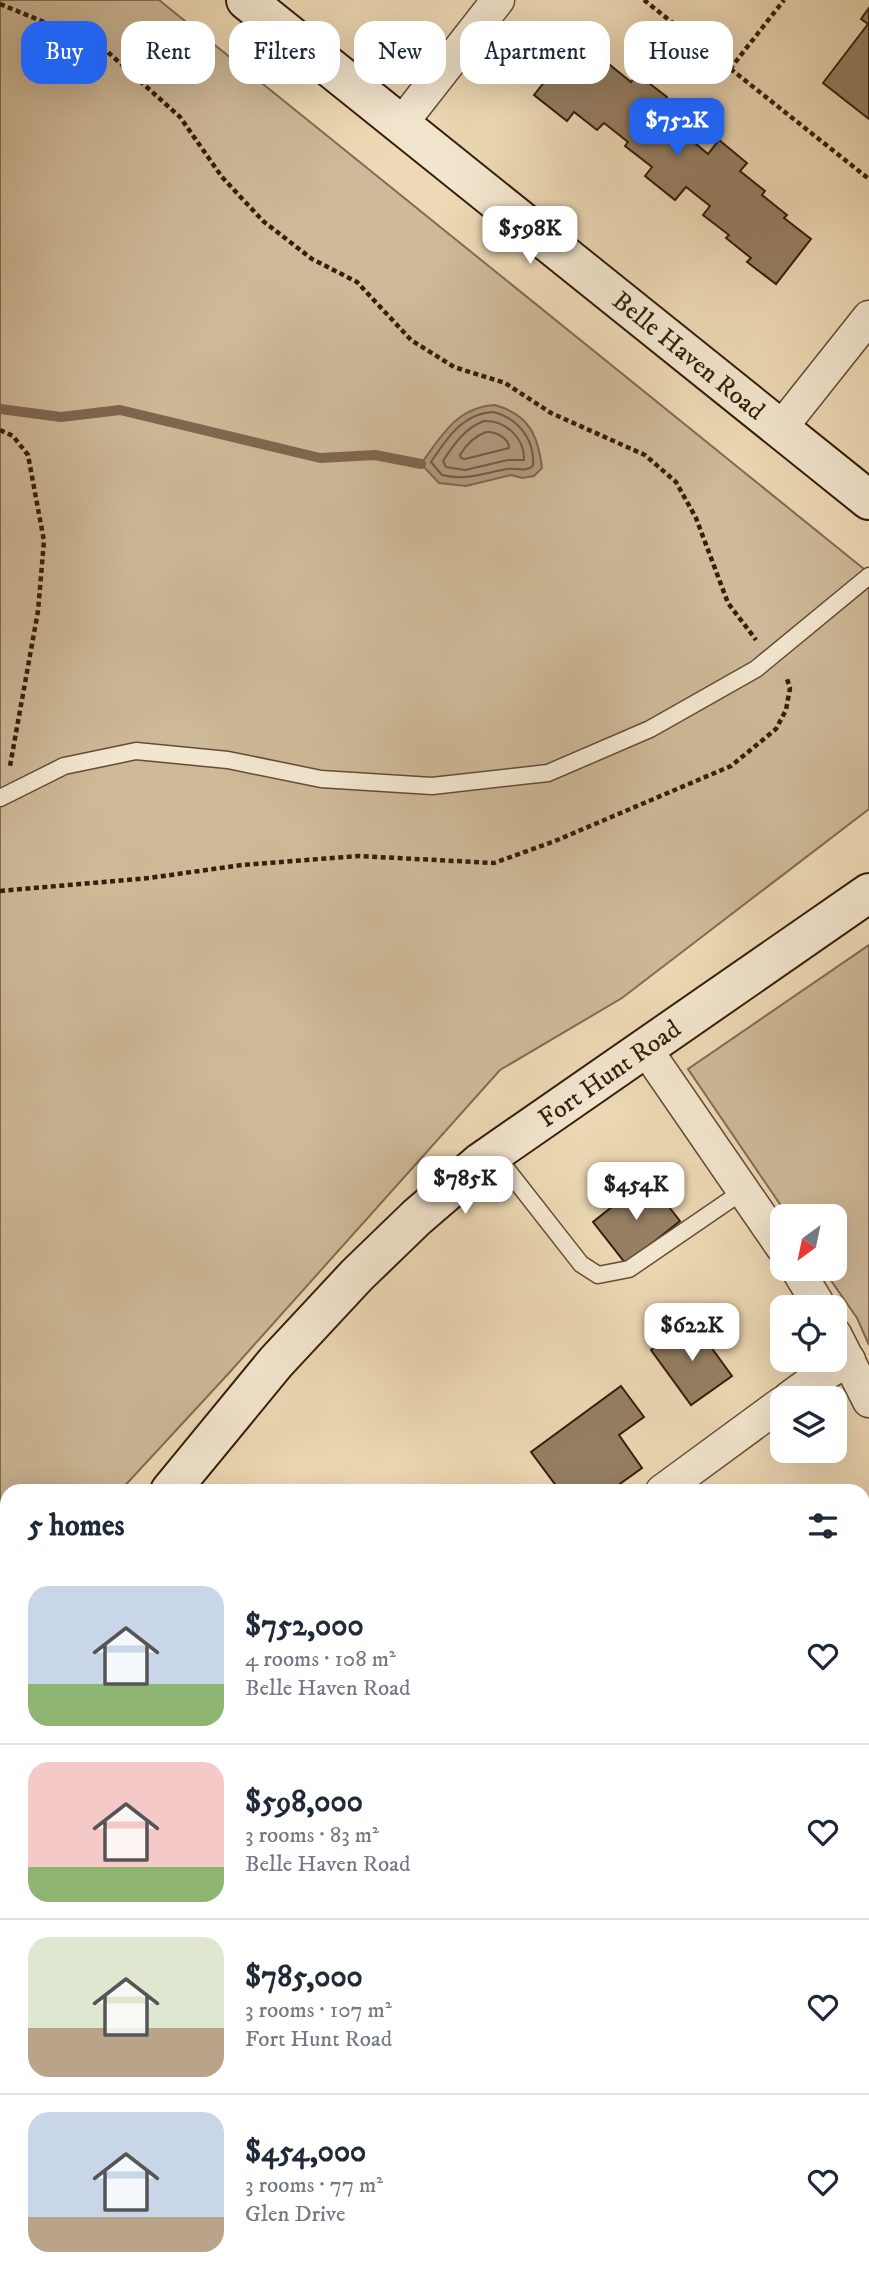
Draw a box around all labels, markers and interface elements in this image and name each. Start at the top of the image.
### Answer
chip: Buy [21,21,107,84]
chip: Rent [121,21,215,84]
chip: Filters [229,21,340,84]
chip: New [354,21,446,84]
chip: Apartment [460,21,610,84]
chip: House [624,21,733,84]
pin: $752K [628,99,726,158]
text: $752K [645,106,709,135]
pin: $598K [481,206,579,266]
text: $598K [498,214,562,243]
street label: Belle Haven Road [605,284,771,428]
street label: Fort Hunt Road [532,1013,687,1135]
pin: $785K [416,1156,514,1216]
pin: $454K [587,1162,685,1222]
text: $785K [433,1164,497,1193]
text: $454K [603,1170,669,1199]
north arrow [770,1204,847,1281]
map controls [770,1204,847,1463]
button: locate [770,1295,847,1372]
pin: $622K [643,1304,741,1363]
text: $622K [660,1311,724,1340]
button: layers [770,1386,847,1463]
icon: filters [804,1507,842,1545]
text: 5 homes [28,1508,124,1545]
text: $752,000 [245,1608,364,1645]
icon: home [84,1614,168,1698]
icon: heart [804,1637,842,1675]
text: 4 rooms · 108 m² [245,1645,396,1674]
text: Belle Haven Road [245,1674,410,1703]
text: $598,000 [245,1784,363,1821]
icon: home [84,1790,168,1874]
icon: heart [804,1813,842,1851]
text: 3 rooms · 83 m² [245,1821,379,1850]
text: Belle Haven Road [245,1850,410,1879]
text: $785,000 [245,1959,363,1996]
icon: home [84,1965,168,2049]
icon: heart [804,1988,842,2026]
text: 3 rooms · 107 m² [245,1996,392,2025]
text: Fort Hunt Road [245,2025,392,2054]
text: $454,000 [245,2134,366,2171]
icon: home [84,2140,168,2224]
icon: heart [804,2163,842,2201]
text: 3 rooms · 77 m² [245,2171,383,2200]
text: Glen Drive [245,2200,346,2229]

